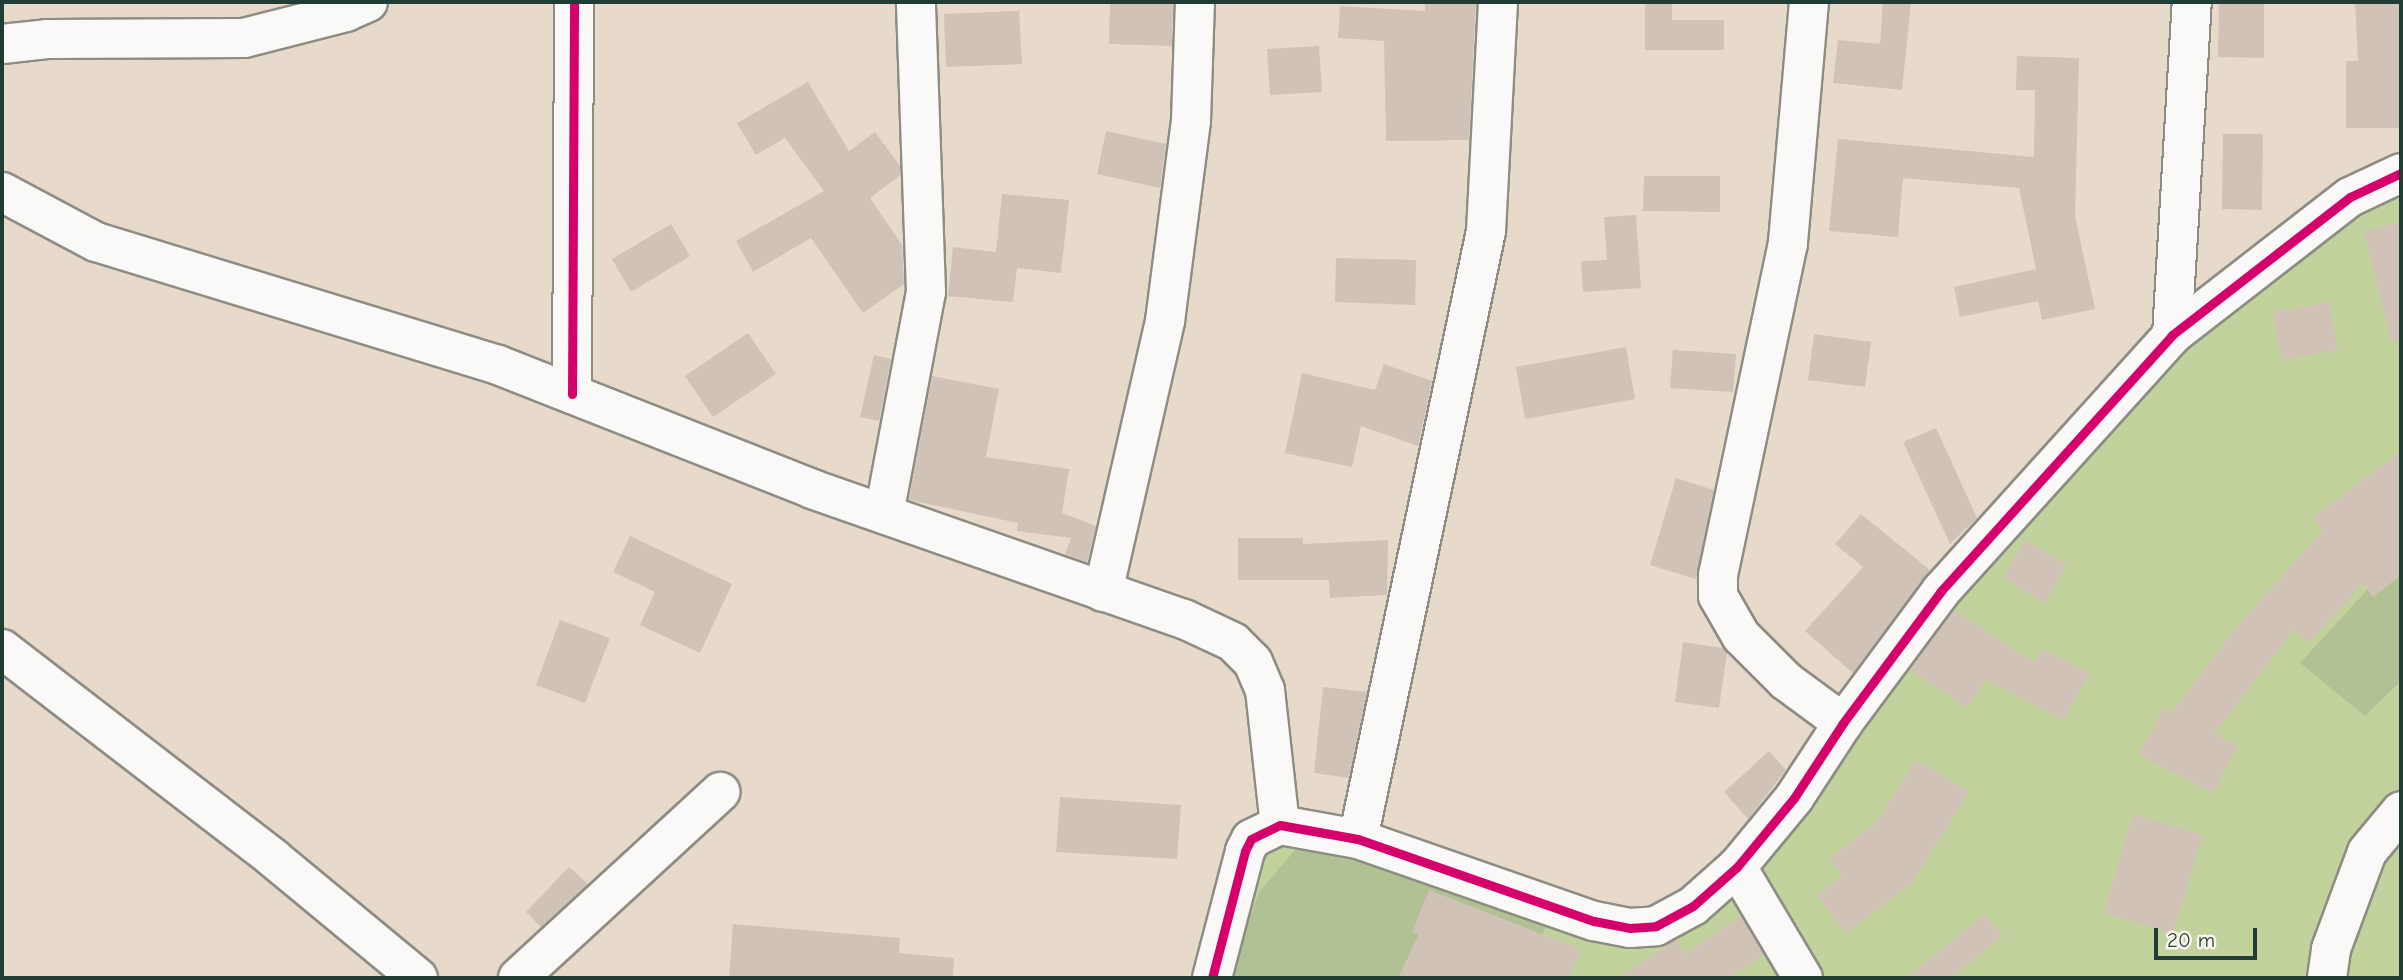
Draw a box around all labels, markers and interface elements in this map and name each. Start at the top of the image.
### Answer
scale bar [2158,914,2261,958]
text: 20 m [2167,928,2215,952]

